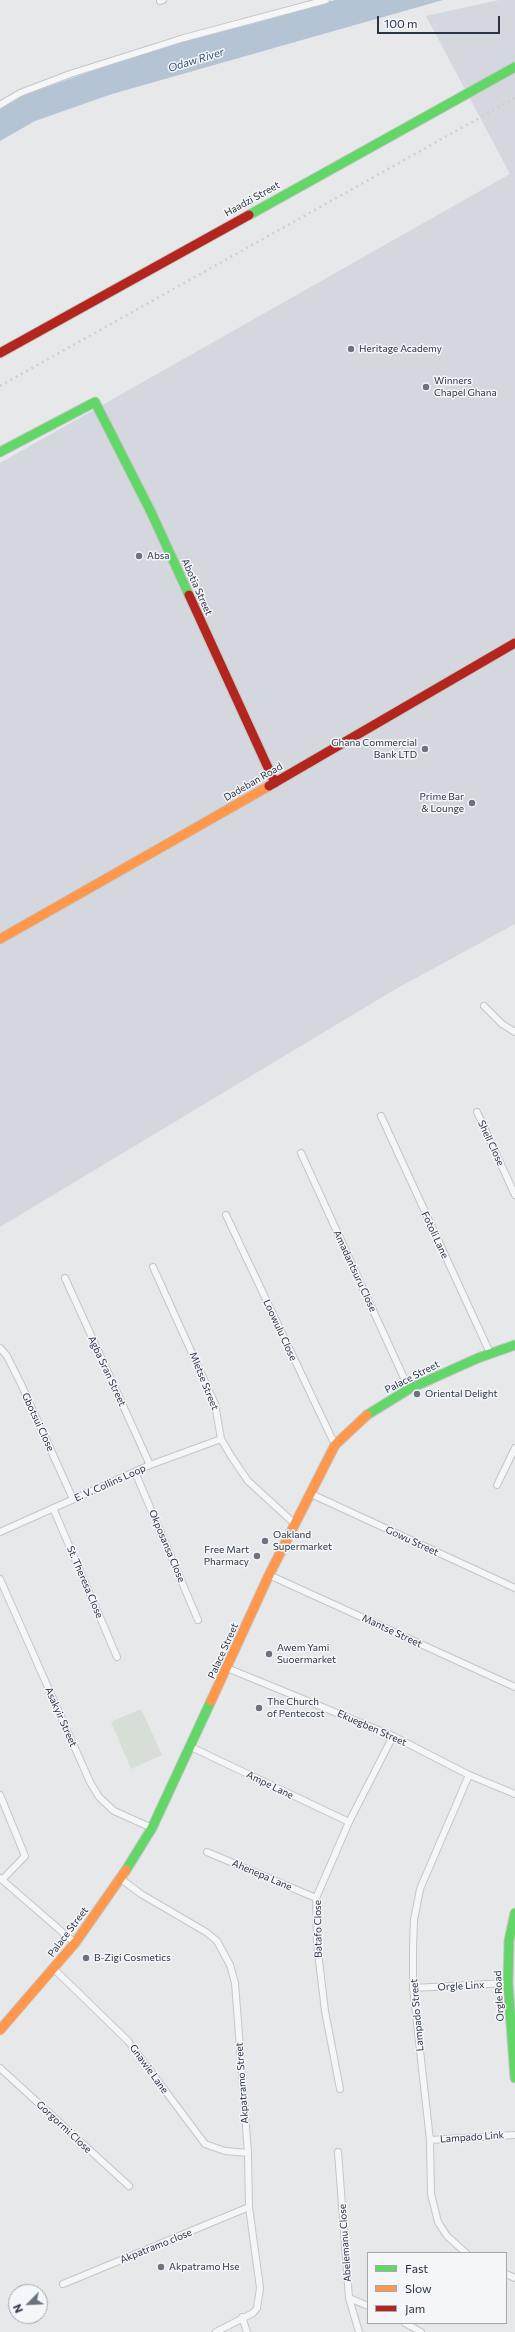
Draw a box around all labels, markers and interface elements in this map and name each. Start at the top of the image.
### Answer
scale bar [379,8,502,34]
text: 100 m [384,16,418,30]
water label: Odaw River [166,45,226,75]
street label: Haadzi Street [222,179,282,219]
place label: Heritage Academy [359,343,442,355]
marker: Heritage Academy [346,344,356,354]
place label: Winners Chapel Ghana [434,375,497,398]
marker: Winners Chapel Ghana [421,382,431,392]
place label: Absa [147,550,169,562]
marker: Absa [134,551,144,561]
street label: Abotia Street [179,557,215,617]
place label: Ghana Commercial Bank LTD [331,737,417,760]
marker: Ghana Commercial Bank LTD [420,744,430,754]
street label: Dadeban Road [222,760,284,804]
place label: Prime Bar & Lounge [420,791,464,814]
marker: Prime Bar & Lounge [467,798,477,808]
street label: Shell Close [475,1118,507,1168]
street label: Fotoli Lane [419,1210,451,1260]
street label: Amadantsuru Close [331,1228,379,1314]
street label: Loowulu Close [261,1297,299,1363]
street label: Agba Sran Street [85,1334,129,1408]
street label: Mletse Street [187,1350,221,1412]
street label: Palace Street [383,1358,441,1396]
place label: Oriental Delight [425,1388,498,1400]
marker: Oriental Delight [412,1389,422,1399]
street label: Gbotsui Close [19,1391,57,1453]
street label: E. V. Collins Loop [72,1462,148,1504]
street label: Okposansa Close [146,1508,188,1584]
street label: Gowu Street [384,1524,440,1558]
place label: Oakland Supermarket [273,1529,332,1552]
marker: Oakland Supermarket [260,1536,270,1546]
street label: St. Theresa Close [64,1544,106,1620]
place label: Free Mart Pharmacy [204,1544,249,1568]
marker: Free Mart Pharmacy [252,1551,262,1561]
street label: Mantse Street [360,1612,424,1650]
street label: Palace Street [205,1621,241,1681]
place label: Awem Yami Suoermarket [277,1642,336,1666]
marker: Awem Yami Suoermarket [264,1649,274,1659]
street label: Asakyir Street [42,1685,80,1749]
place label: The Church of Pentecost [267,1696,325,1720]
marker: The Church of Pentecost [254,1703,264,1713]
street label: Ekuegben Street [335,1707,409,1749]
street label: Ampe Lane [245,1768,295,1802]
street label: Ahenepa Lane [230,1857,294,1893]
street label: Batafo Close [311,1900,325,1958]
street label: Palace Street [45,1905,91,1959]
place label: B-Zigi Cosmetics [94,1952,171,1964]
marker: B-Zigi Cosmetics [81,1953,91,1963]
street label: Orgle Road [492,1970,506,2022]
street label: Lampado Street [408,1978,426,2052]
street label: Orgle Linx [437,1979,485,1993]
street label: Gnawie Lane [127,2042,171,2096]
street label: Akpatramo Street [233,2042,251,2124]
street label: Gorgormi Close [34,2098,94,2156]
street label: Lampado Link [440,2129,504,2145]
street label: Abelemanu Close [336,2204,354,2282]
street label: Akpatramo close [118,2226,194,2266]
legend [367,2252,507,2324]
place label: Akpatramo Hse [169,2261,240,2273]
text: Fast [405,2261,428,2275]
marker: Akpatramo Hse [156,2262,166,2272]
text: Slow [405,2281,432,2295]
north arrow [8,2284,48,2324]
text: Jam [405,2301,425,2315]
text: N [10,2302,25,2315]

